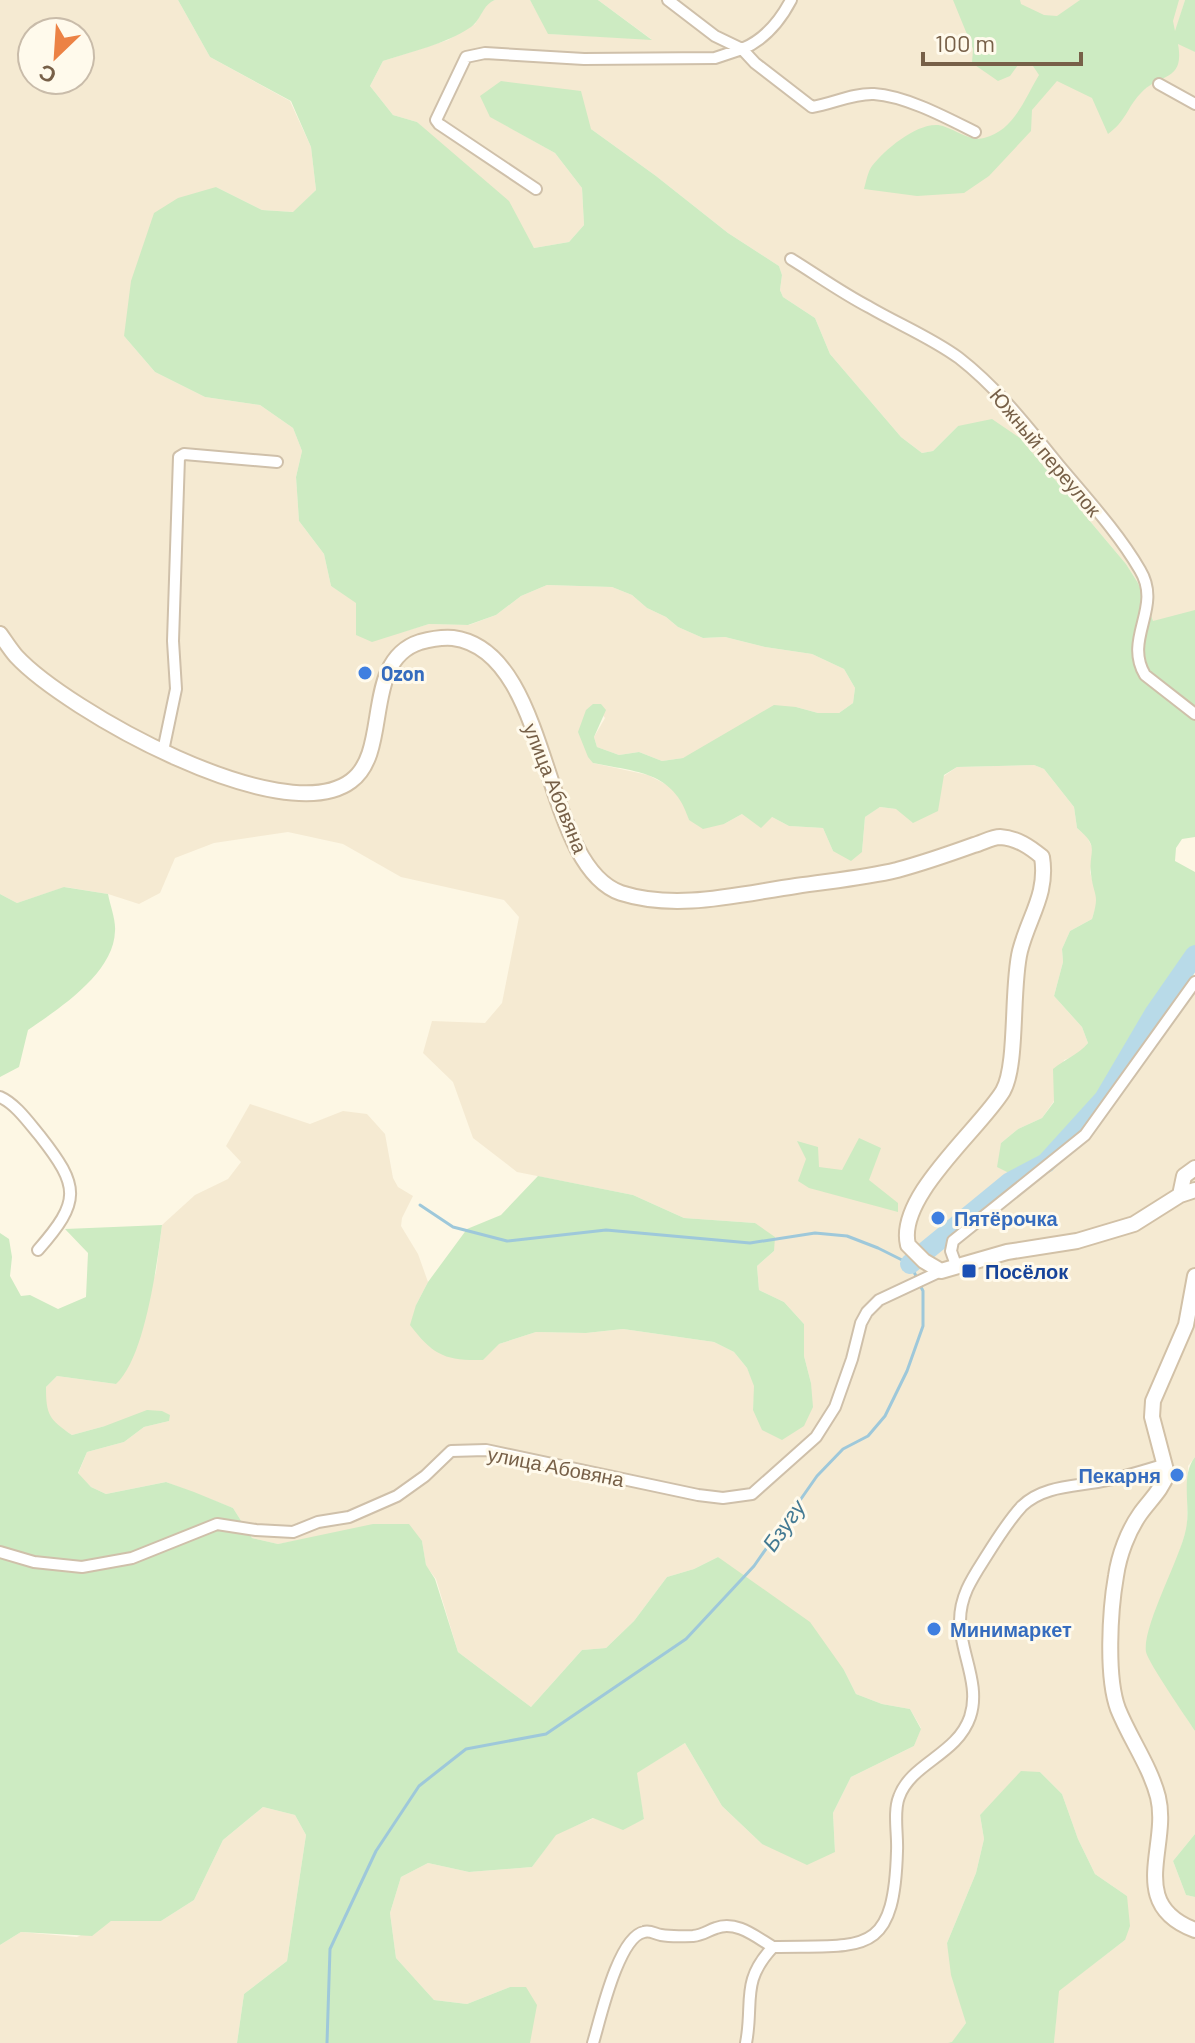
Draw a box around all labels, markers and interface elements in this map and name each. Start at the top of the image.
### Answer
north arrow [16,16,96,96]
scale bar [923,16,1081,66]
text: 100 m [935,28,995,57]
text: С [34,60,60,90]
street label: Южный переулок [986,383,1107,521]
place label: Ozon [381,661,425,685]
marker: Ozon [356,664,374,682]
street label: улица Абовяна [519,719,593,857]
place label: Пятёрочка [954,1206,1059,1230]
marker: Пятёрочка [929,1209,947,1227]
place label: Посёлок [985,1259,1069,1283]
marker: Посёлок [960,1262,978,1280]
street label: улица Абовяна [486,1441,627,1491]
place label: Пекарня [1078,1463,1161,1487]
marker: Пекарня [1168,1466,1186,1484]
water label: Бзугу [756,1493,812,1556]
place label: Минимаркет [950,1617,1072,1641]
marker: Минимаркет [925,1620,943,1638]

